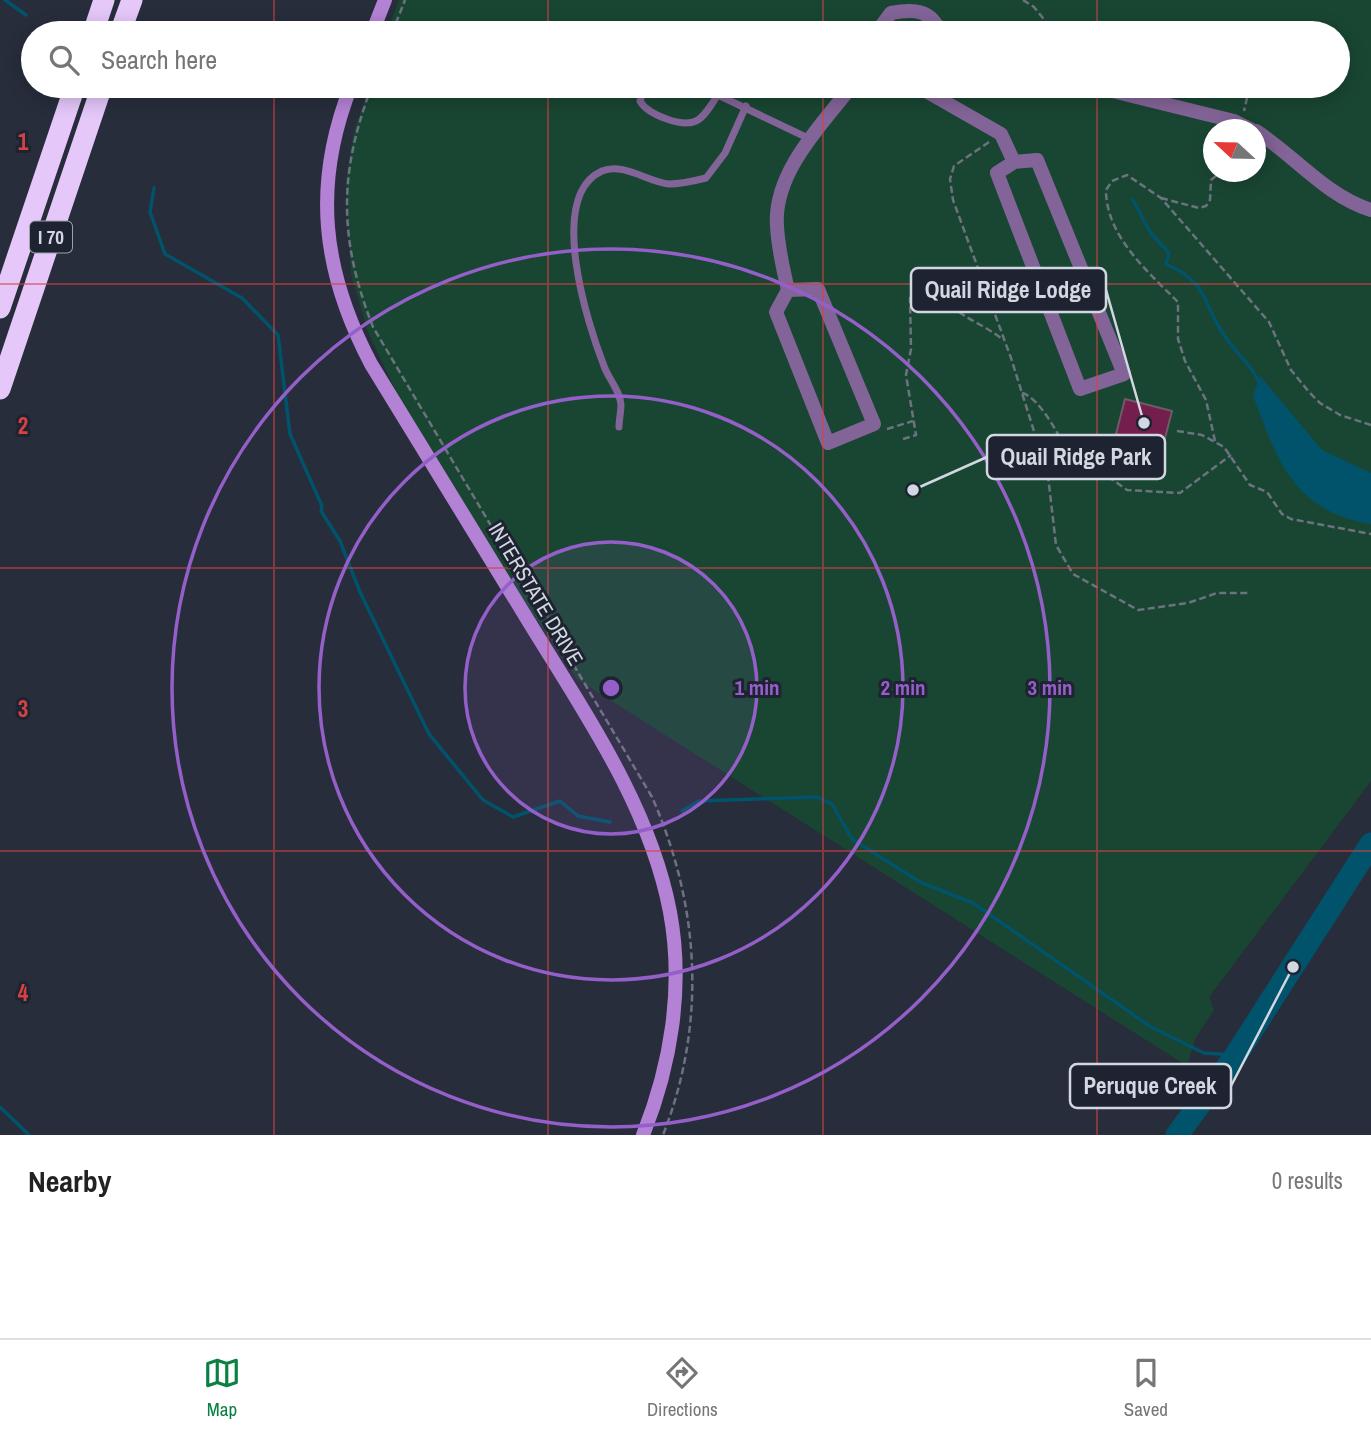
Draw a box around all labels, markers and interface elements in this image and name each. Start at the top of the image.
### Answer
search box [21,21,1350,98]
icon: search [45,41,83,79]
text: Search here [101,42,217,77]
north arrow [1203,119,1266,182]
text: 1 [18,126,29,157]
road number: I 70 [30,221,72,252]
callout: Quail Ridge Lodge [911,268,1106,312]
text: Quail Ridge Lodge [925,274,1091,305]
text: 2 [18,410,28,441]
callout: Quail Ridge Park [987,435,1165,479]
text: Quail Ridge Park [1001,441,1152,472]
street label: INTERSTATE DRIVE [482,517,590,671]
text: 1 min [735,673,779,702]
text: 2 min [881,673,925,702]
text: 3 min [1028,673,1072,702]
centre of rings [599,676,623,700]
text: 3 [18,693,28,724]
text: 4 [18,977,29,1008]
callout: Peruque Creek [1070,1064,1231,1108]
text: Peruque Creek [1083,1070,1217,1101]
text: Nearby [28,1161,111,1201]
text: 0 results [1272,1165,1343,1196]
tab: Map [203,1354,241,1422]
tab: Directions [647,1354,718,1422]
tab: Saved [1124,1354,1168,1422]

